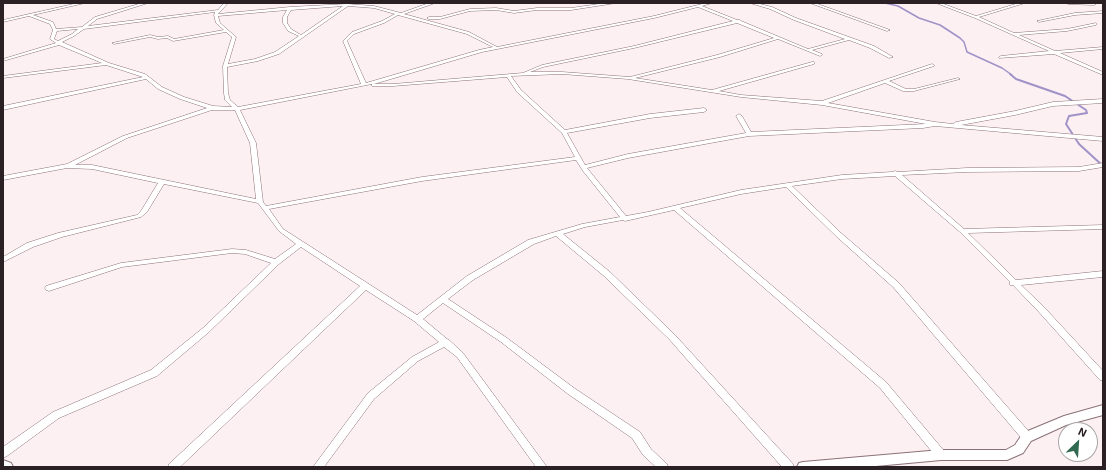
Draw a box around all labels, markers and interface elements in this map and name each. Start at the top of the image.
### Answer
north arrow [1058,422,1098,462]
text: N [1077,424,1089,439]

